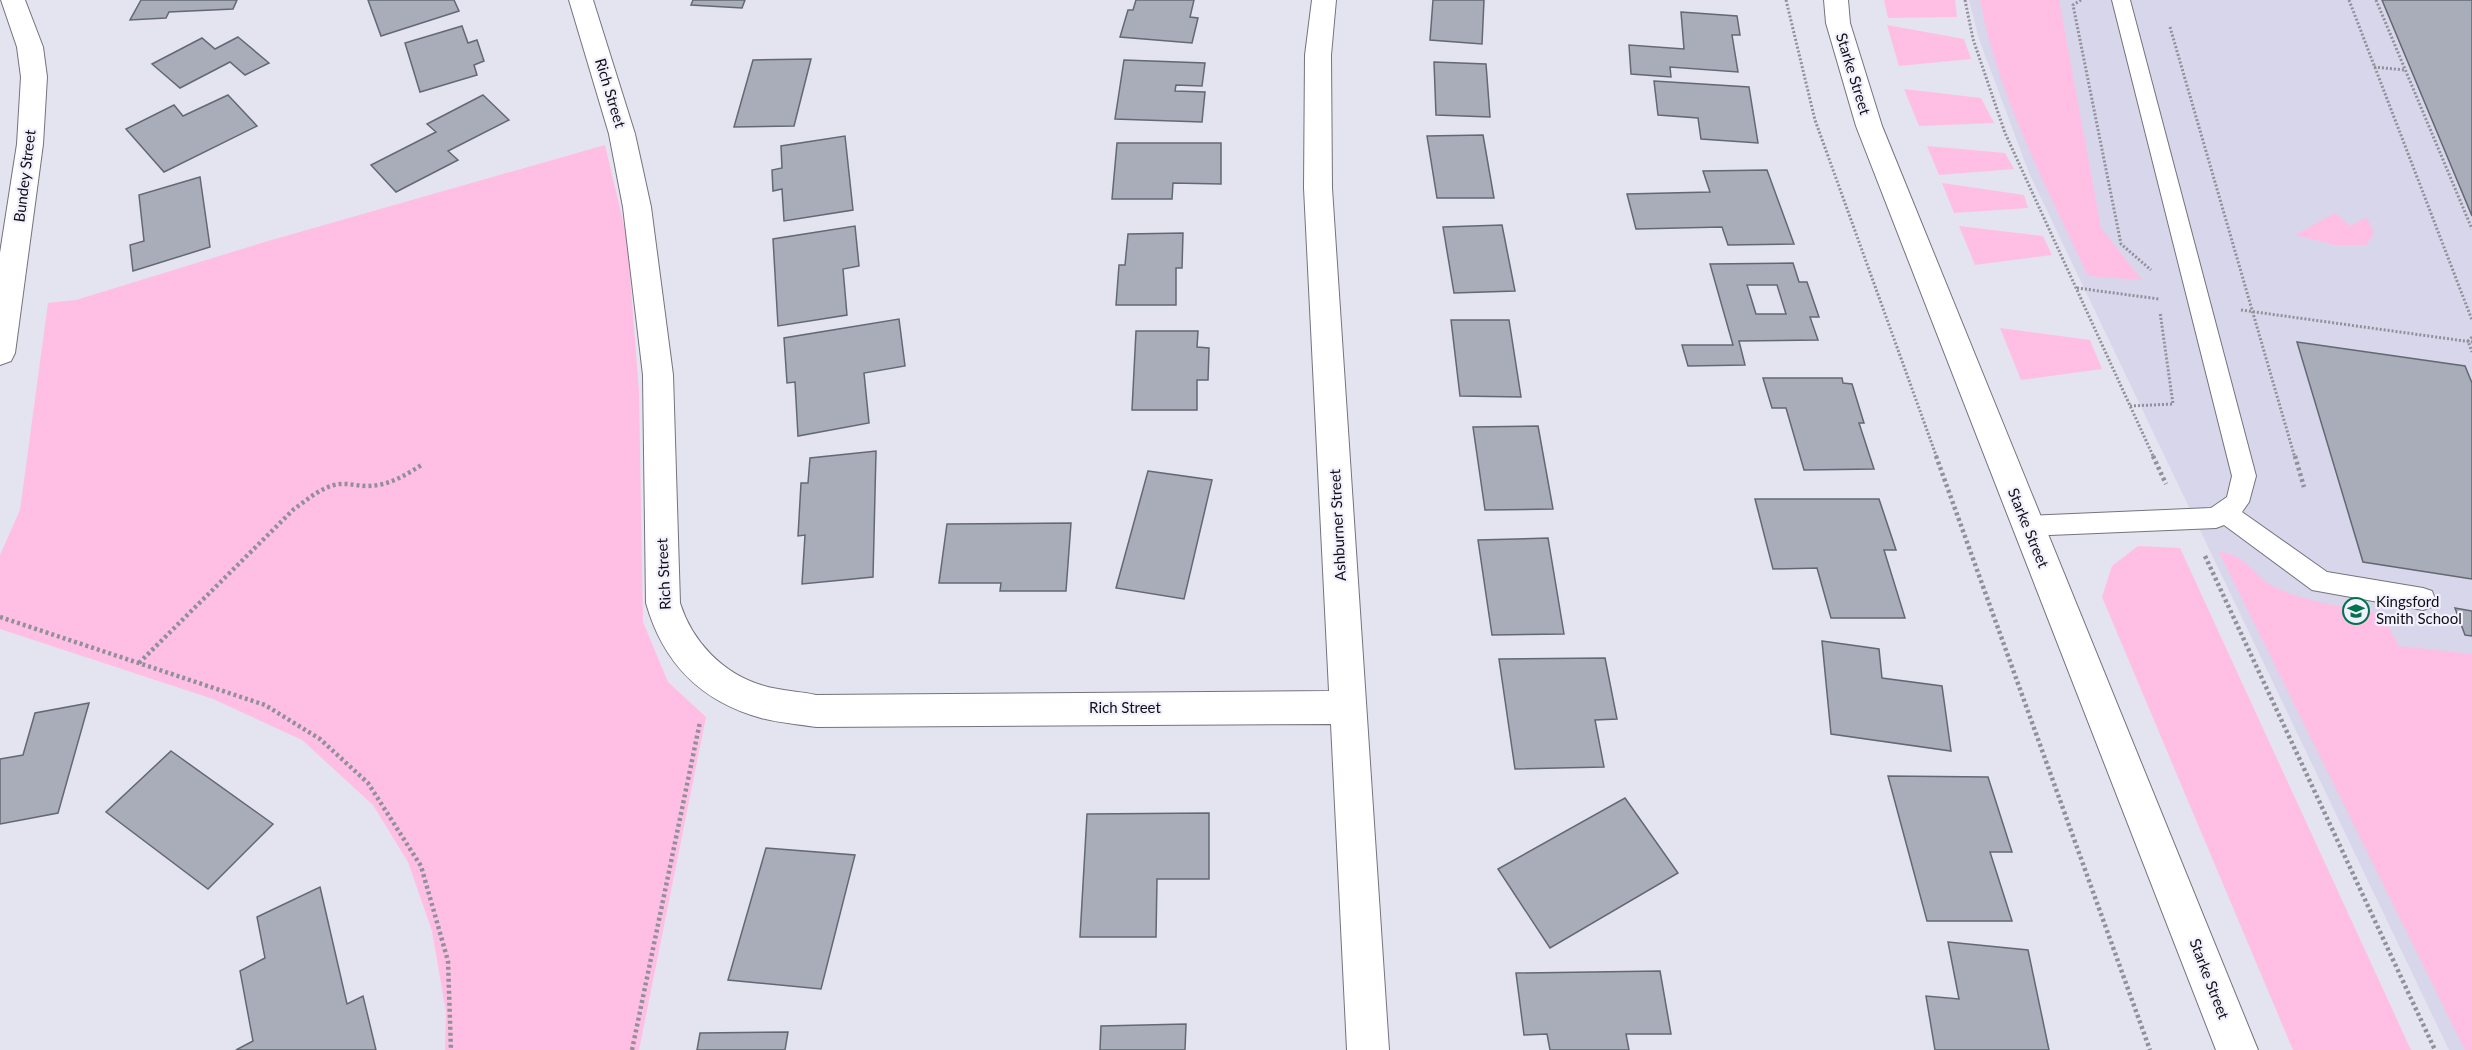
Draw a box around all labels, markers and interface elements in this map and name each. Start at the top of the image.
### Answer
street label: Starke Street [1833,31,1875,117]
street label: Rich Street [592,56,630,130]
street label: Bundey Street [9,128,39,223]
street label: Ashburner Street [1325,468,1349,581]
street label: Starke Street [2005,485,2053,571]
street label: Rich Street [652,537,674,610]
place label: Kingsford Smith School [2376,592,2462,627]
school or university icon: Kingsford Smith School [2341,596,2371,626]
street label: Rich Street [1089,698,1161,716]
street label: Starke Street [2186,936,2234,1022]

